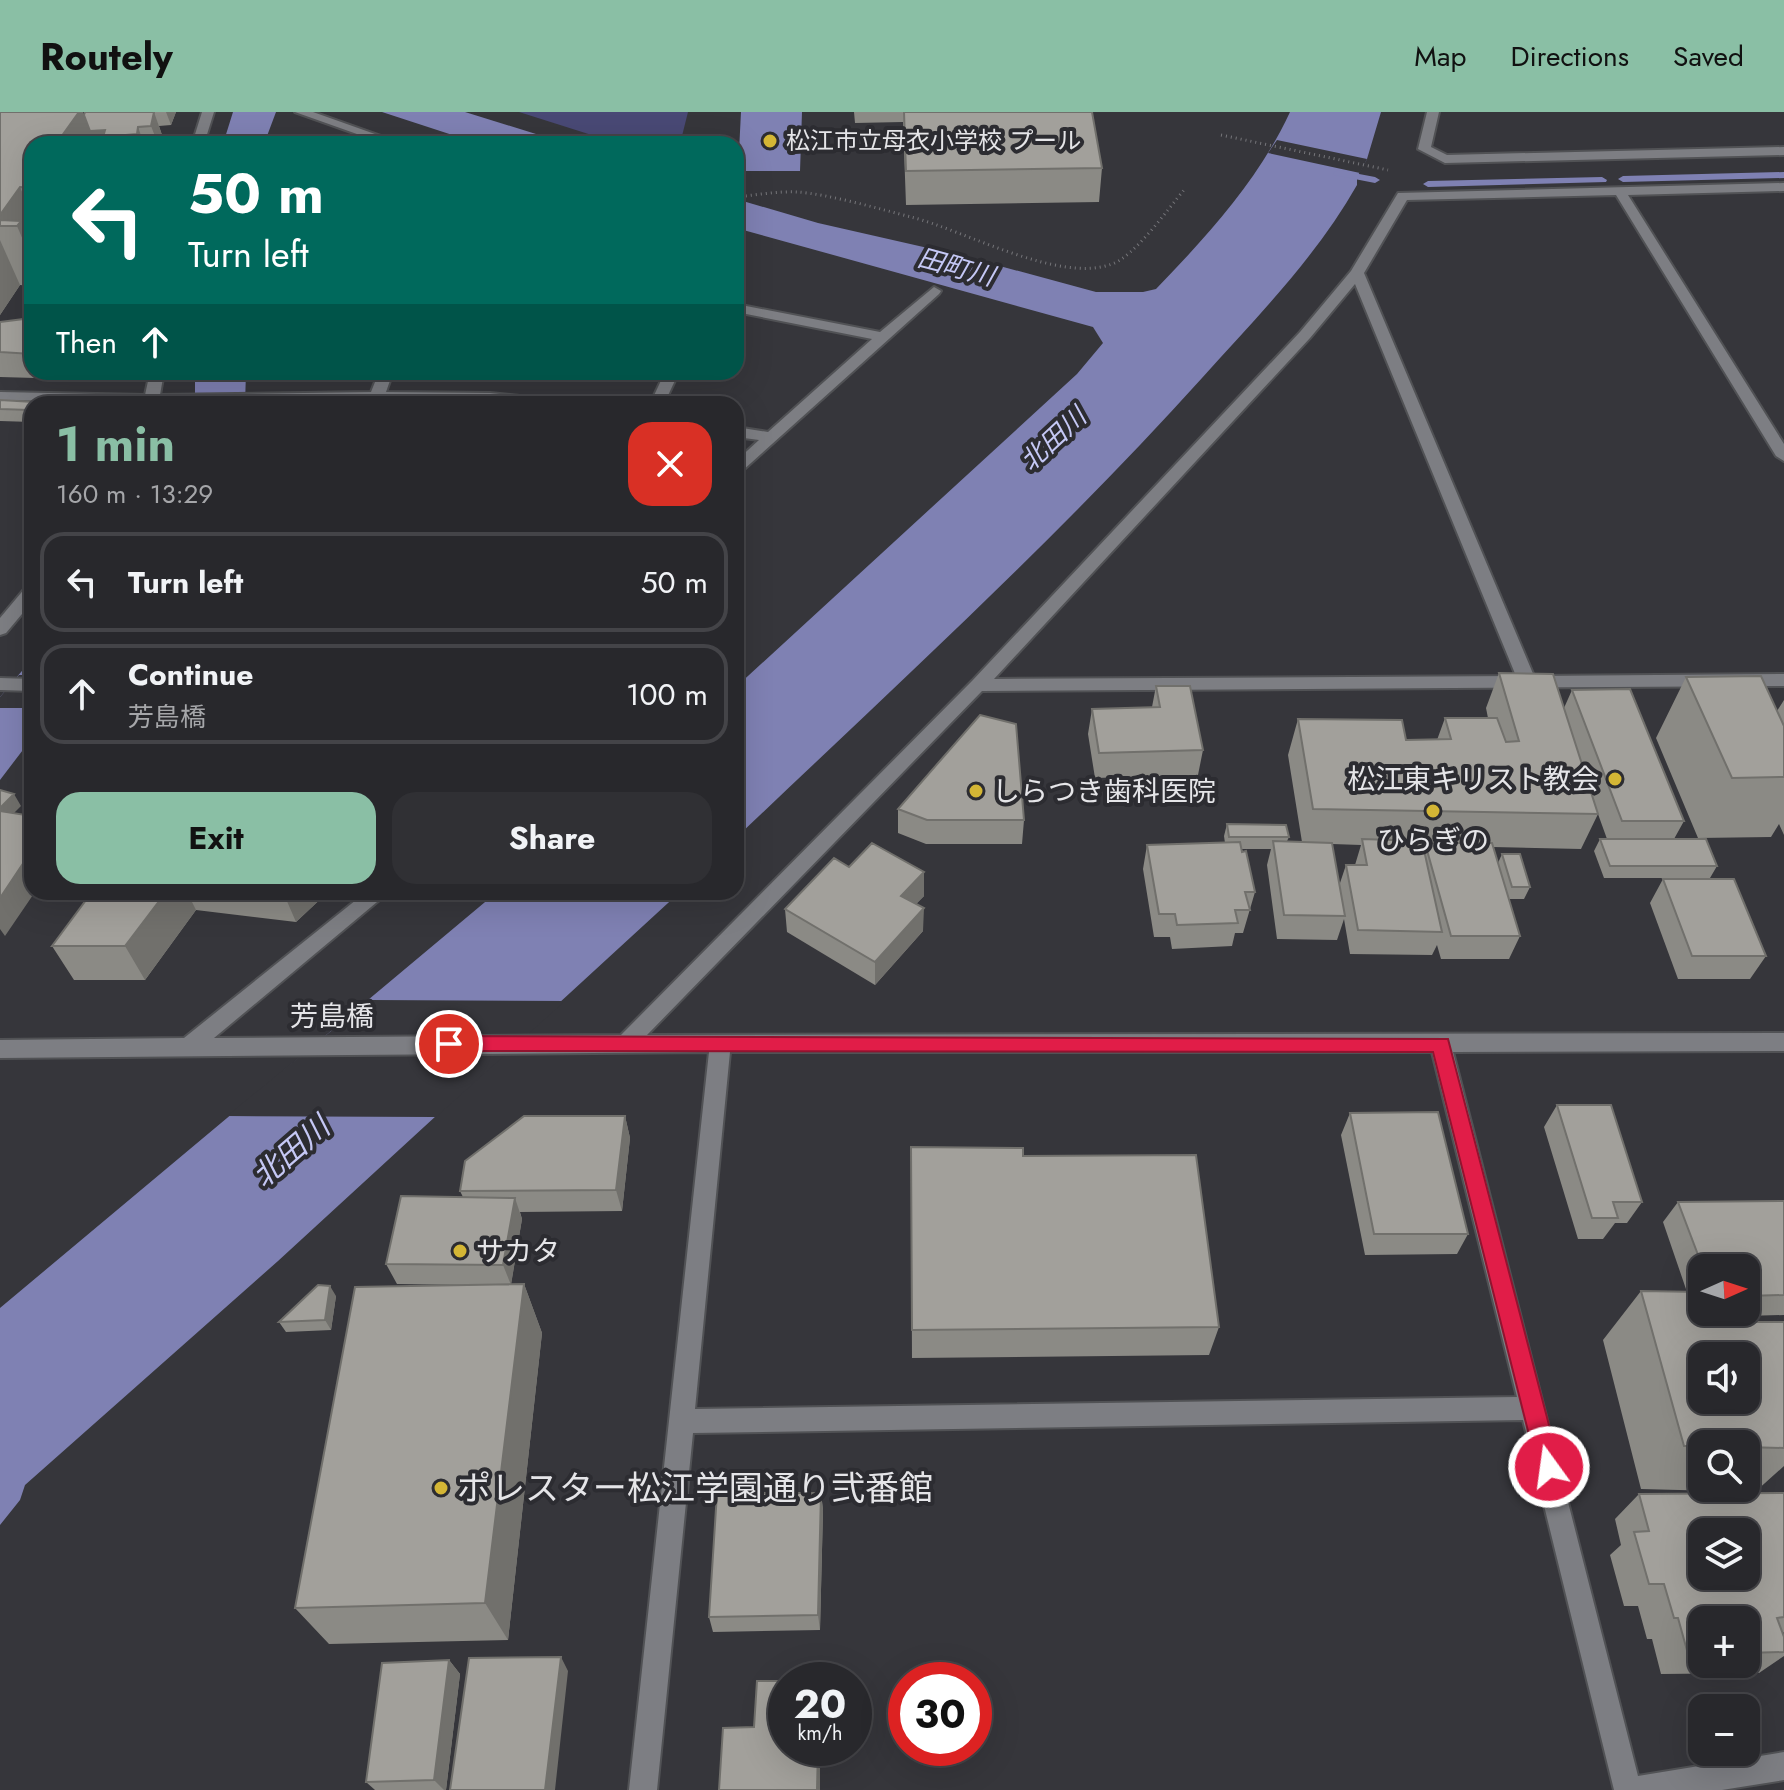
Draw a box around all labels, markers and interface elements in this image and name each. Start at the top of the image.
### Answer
text: Routely [40,29,173,84]
text: Map [1414,36,1466,77]
text: Directions [1510,36,1629,77]
text: Saved [1673,36,1744,77]
place label: 松江市立母衣小学校 プール [786,123,1081,158]
marker: 松江市立母衣小学校 プール [761,132,779,150]
text: 50 m [188,153,324,234]
icon: left [56,168,160,272]
text: Turn left [188,228,309,280]
water label: 田町川 [913,239,1001,296]
icon: ahead [133,320,177,364]
text: Then [56,321,117,364]
water label: 北田川 [1012,396,1097,479]
text: 1 min [56,410,175,479]
button: close [628,422,712,506]
text: 160 m · 13:29 [56,475,213,513]
icon: left [60,560,104,604]
text: Turn left [128,561,243,604]
text: 50 m [641,561,708,604]
text: Continue [128,653,254,696]
icon: ahead [60,672,104,716]
text: 100 m [626,673,708,716]
text: 芳島橋 [128,698,206,736]
place label: 松江東キリスト教会 [1347,759,1599,800]
marker: 松江東キリスト教会 [1606,770,1624,788]
place label: しらつき歯科医院 [992,771,1216,812]
marker: しらつき歯科医院 [967,782,985,800]
button: Exit [56,792,376,884]
button: Share [392,792,712,884]
marker: ひらぎの [1424,802,1442,820]
place label: ひらぎの [1377,820,1489,861]
street label: 芳島橋 [290,996,374,1037]
pin [415,1010,483,1078]
icon: arrive [427,1022,471,1066]
water label: 北田川 [243,1104,341,1197]
place label: サカタ [476,1231,560,1272]
marker: サカタ [451,1242,469,1260]
north arrow [1688,1254,1760,1326]
map controls [1688,1254,1760,1766]
button: sound [1688,1342,1760,1414]
position arrow [1507,1425,1591,1509]
button: search [1688,1430,1760,1502]
place label: ポレスター松江学園通り弐番館 [457,1464,933,1513]
marker: ポレスター松江学園通り弐番館 [432,1479,450,1497]
button: layers [1688,1518,1760,1590]
button: + [1688,1606,1760,1678]
speed limit sign: 30 [888,1662,992,1766]
text: 20 [794,1675,846,1733]
button: − [1688,1694,1760,1766]
text: km/h [797,1719,843,1748]

